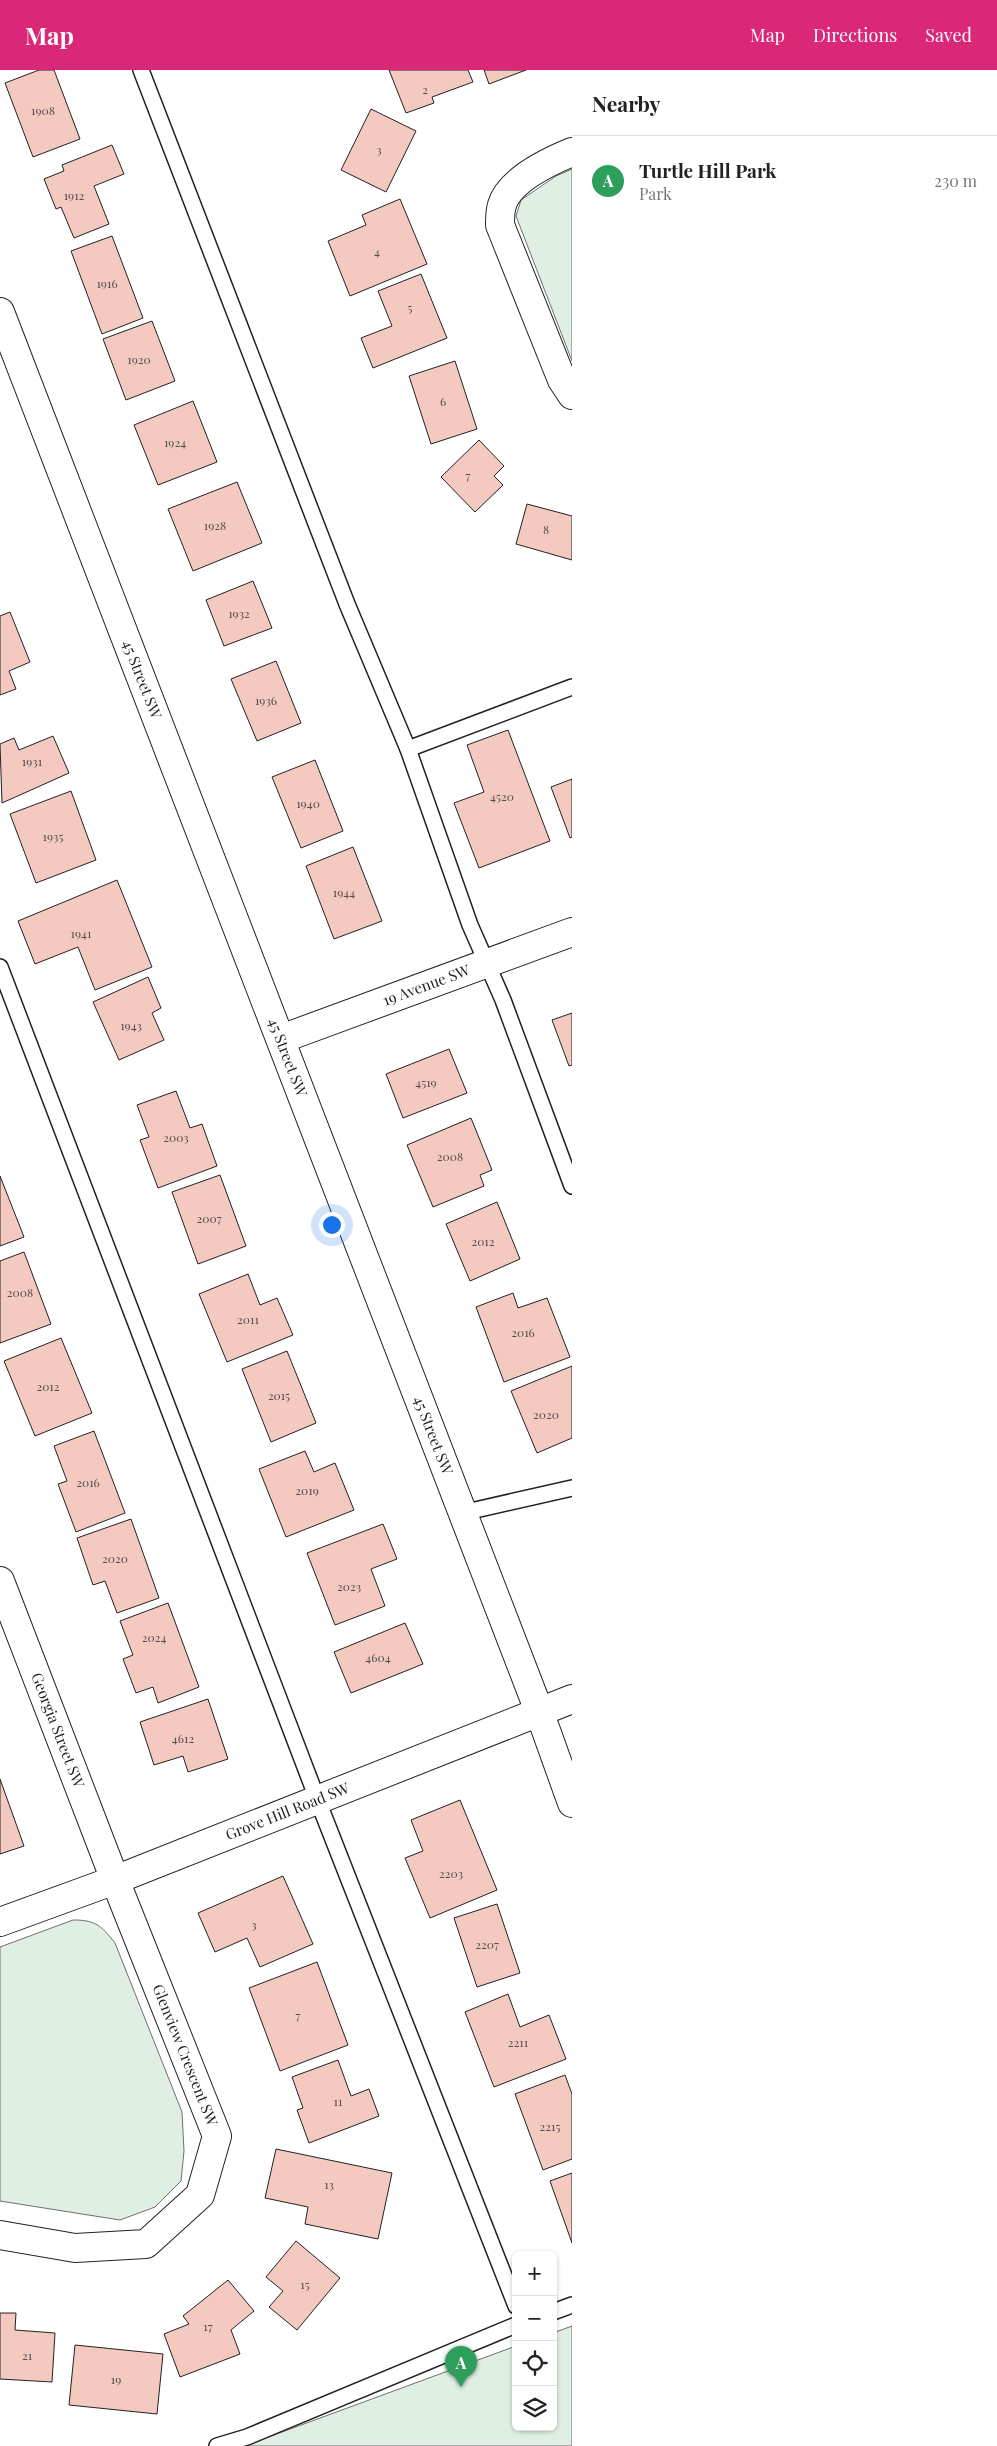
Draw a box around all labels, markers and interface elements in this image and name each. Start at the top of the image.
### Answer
text: Map [25,19,74,51]
text: Map [750,23,785,47]
text: Directions [813,23,897,47]
text: Saved [925,23,972,47]
house number: 2 [422,81,428,97]
text: Nearby [592,89,661,117]
house number: 1908 [31,102,55,118]
house number: 3 [376,141,382,157]
text: Turtle Hill Park [639,157,776,183]
text: A [603,170,613,191]
text: 230 m [934,170,977,191]
text: Park [639,183,672,204]
house number: 1912 [64,187,85,203]
house number: 4 [374,243,380,259]
house number: 1916 [96,275,118,291]
house number: 5 [408,299,413,315]
house number: 1920 [127,351,151,367]
house number: 6 [440,393,446,409]
house number: 1924 [164,434,186,450]
house number: 7 [466,467,471,483]
house number: 1928 [204,517,226,533]
house number: 8 [543,521,549,537]
house number: 1932 [228,605,250,621]
street label: 45 Street SW [118,637,167,722]
house number: 1936 [255,692,277,708]
house number: 1931 [22,753,43,769]
house number: 4520 [490,788,514,804]
house number: 1940 [296,795,320,811]
house number: 1935 [43,828,63,844]
house number: 1944 [333,884,355,900]
house number: 1941 [71,925,92,941]
street label: 19 Avenue SW [380,959,473,1010]
street label: 45 Street SW [264,1015,313,1100]
house number: 1943 [120,1017,142,1033]
house number: 4519 [415,1074,437,1090]
house number: 2003 [163,1129,189,1145]
house number: 2008 [437,1148,463,1164]
house number: 2007 [196,1210,222,1226]
your location [319,1212,345,1238]
house number: 2012 [471,1233,495,1249]
house number: 2008 [7,1284,33,1300]
house number: 2011 [237,1311,259,1327]
house number: 2016 [511,1324,535,1340]
house number: 2012 [36,1378,60,1394]
house number: 2015 [268,1387,290,1403]
street label: 45 Street SW [410,1393,458,1478]
house number: 2020 [533,1406,559,1422]
house number: 2016 [76,1474,100,1490]
house number: 2019 [295,1482,319,1498]
house number: 2020 [102,1550,128,1566]
house number: 2023 [337,1578,361,1594]
house number: 2024 [142,1629,166,1645]
house number: 4604 [365,1649,391,1665]
street label: Georgia Street SW [27,1669,90,1791]
house number: 4612 [172,1730,194,1746]
street label: Grove Hill Road SW [222,1777,352,1844]
house number: 2203 [439,1865,463,1881]
house number: 3 [251,1916,257,1932]
house number: 2207 [475,1936,499,1952]
street label: Glenview Crescent SW [149,1981,223,2129]
house number: 7 [296,2007,301,2023]
house number: 2211 [508,2034,529,2050]
house number: 11 [334,2093,343,2109]
house number: 2215 [540,2118,560,2134]
house number: 13 [324,2176,334,2192]
map controls [512,2251,557,2431]
button: + [512,2251,557,2296]
house number: 15 [300,2276,310,2292]
button: − [512,2296,557,2341]
house number: 17 [203,2318,213,2334]
button: locate [512,2341,557,2386]
pin: A [445,2346,477,2387]
house number: 21 [22,2347,33,2363]
house number: 19 [111,2371,121,2387]
button: layers [512,2386,557,2431]

